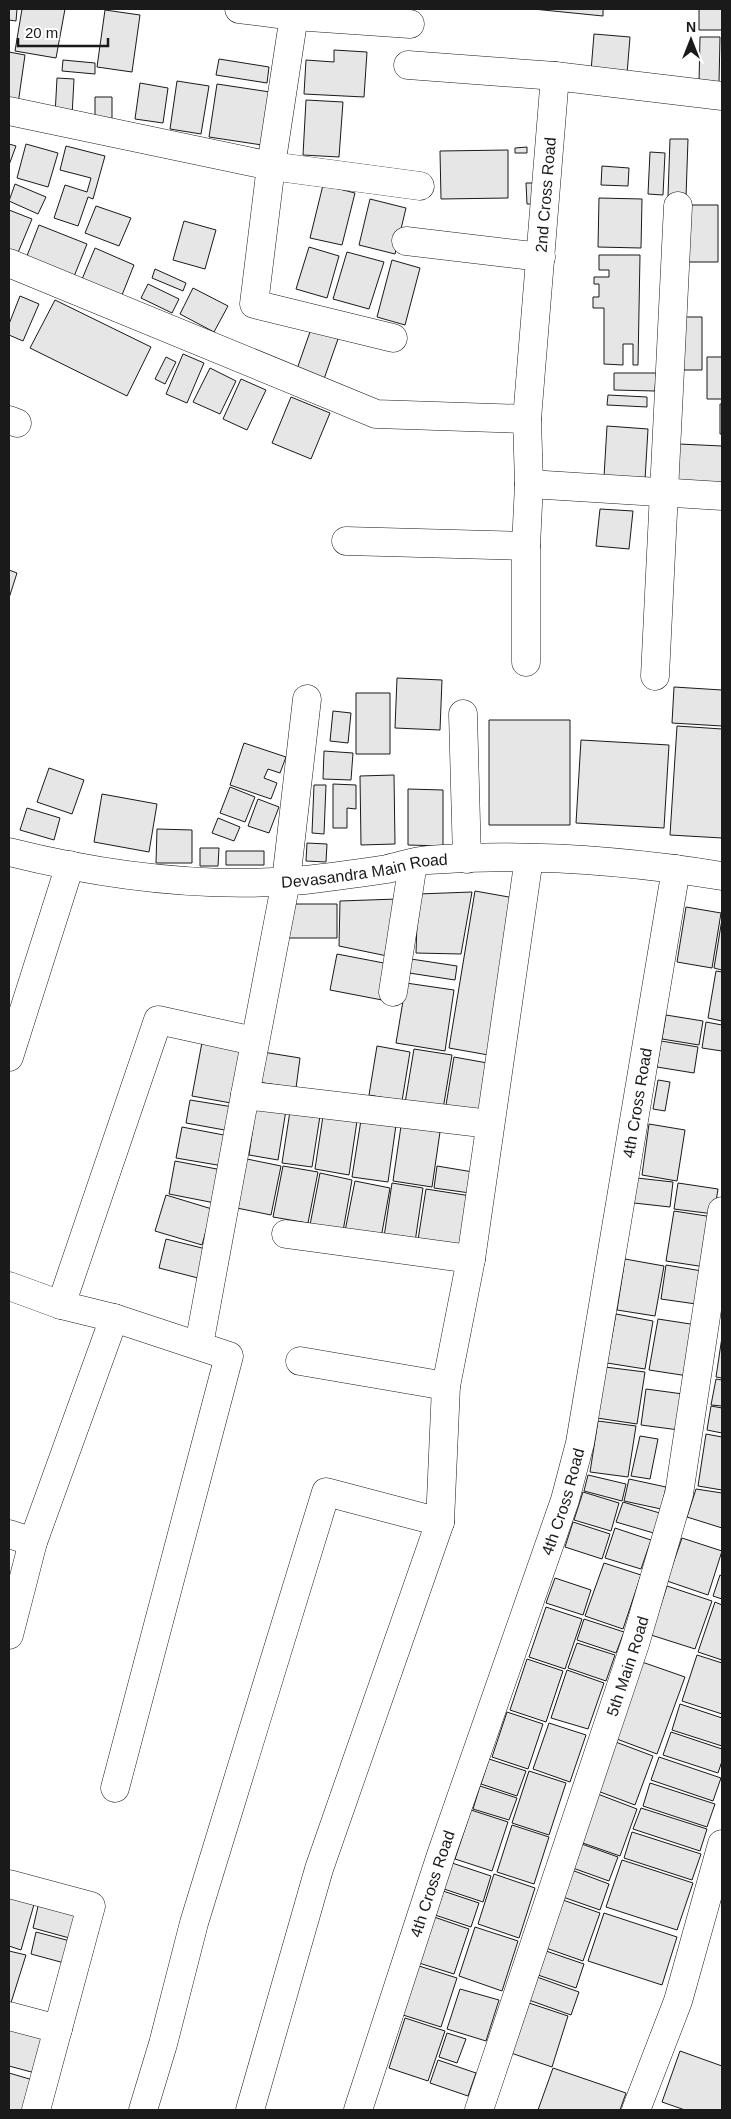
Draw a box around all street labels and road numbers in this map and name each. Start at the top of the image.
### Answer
street label: 2nd Cross Road [533,137,559,253]
street label: Devasandra Main Road [281,851,448,891]
street label: 4th Cross Road [620,1047,655,1159]
street label: 4th Cross Road [538,1446,587,1558]
street label: 5th Main Road [603,1614,652,1718]
street label: 4th Cross Road [407,1828,458,1939]

